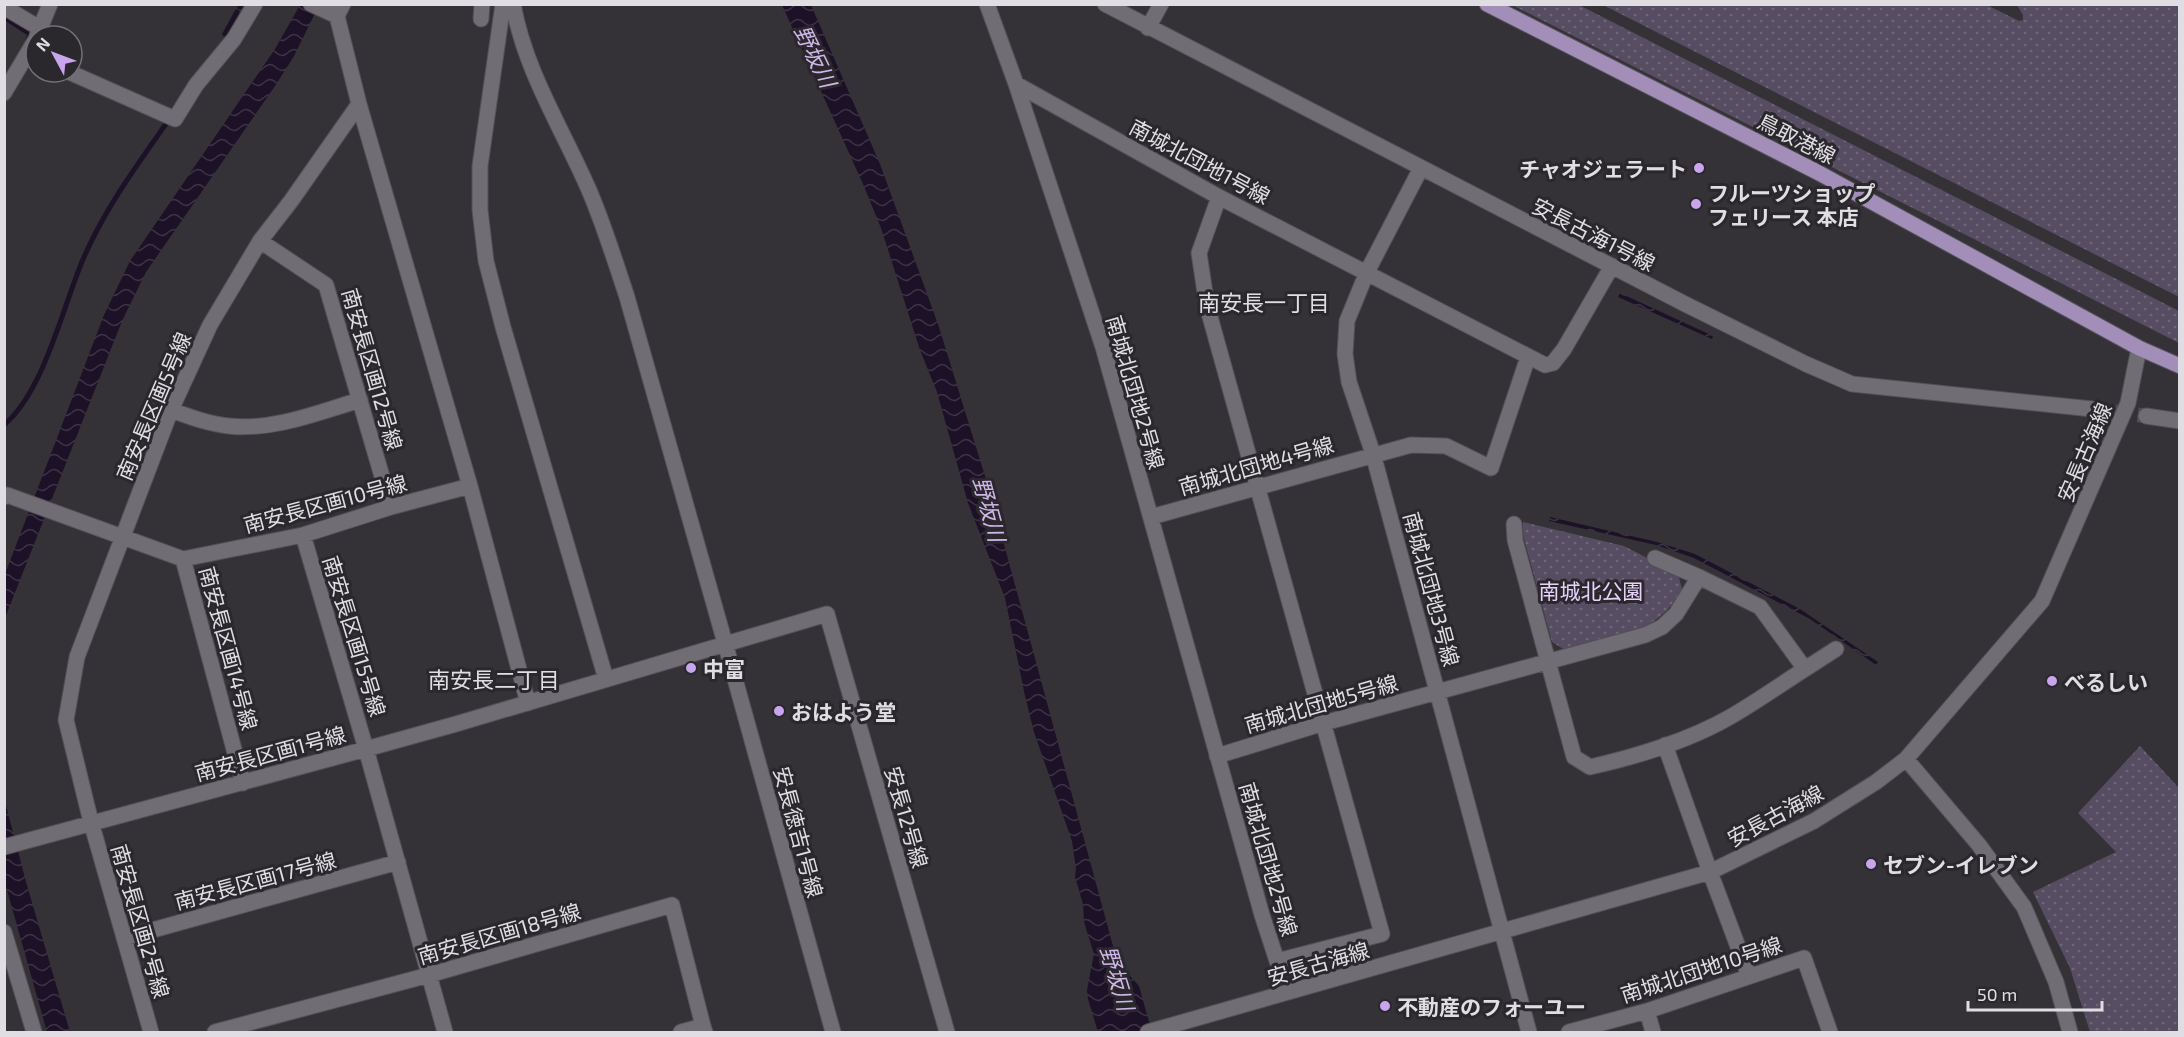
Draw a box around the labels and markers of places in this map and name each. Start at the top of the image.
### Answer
place label: チャオジェラート [1519,156,1687,181]
marker: チャオジェラート [1692,161,1706,175]
place label: フルーツショップ フェリース 本店 [1708,180,1876,229]
marker: フルーツショップ フェリース 本店 [1689,197,1703,211]
place label: 中富 [703,656,745,681]
marker: 中富 [684,661,698,675]
place label: べるしい [2064,669,2148,694]
marker: べるしい [2045,674,2059,688]
place label: おはよう堂 [791,699,896,724]
marker: おはよう堂 [772,704,786,718]
place label: セブン-イレブン [1883,852,2039,877]
marker: セブン-イレブン [1864,857,1878,871]
place label: 不動産のフォーユー [1397,994,1586,1019]
marker: 不動産のフォーユー [1378,999,1392,1013]

